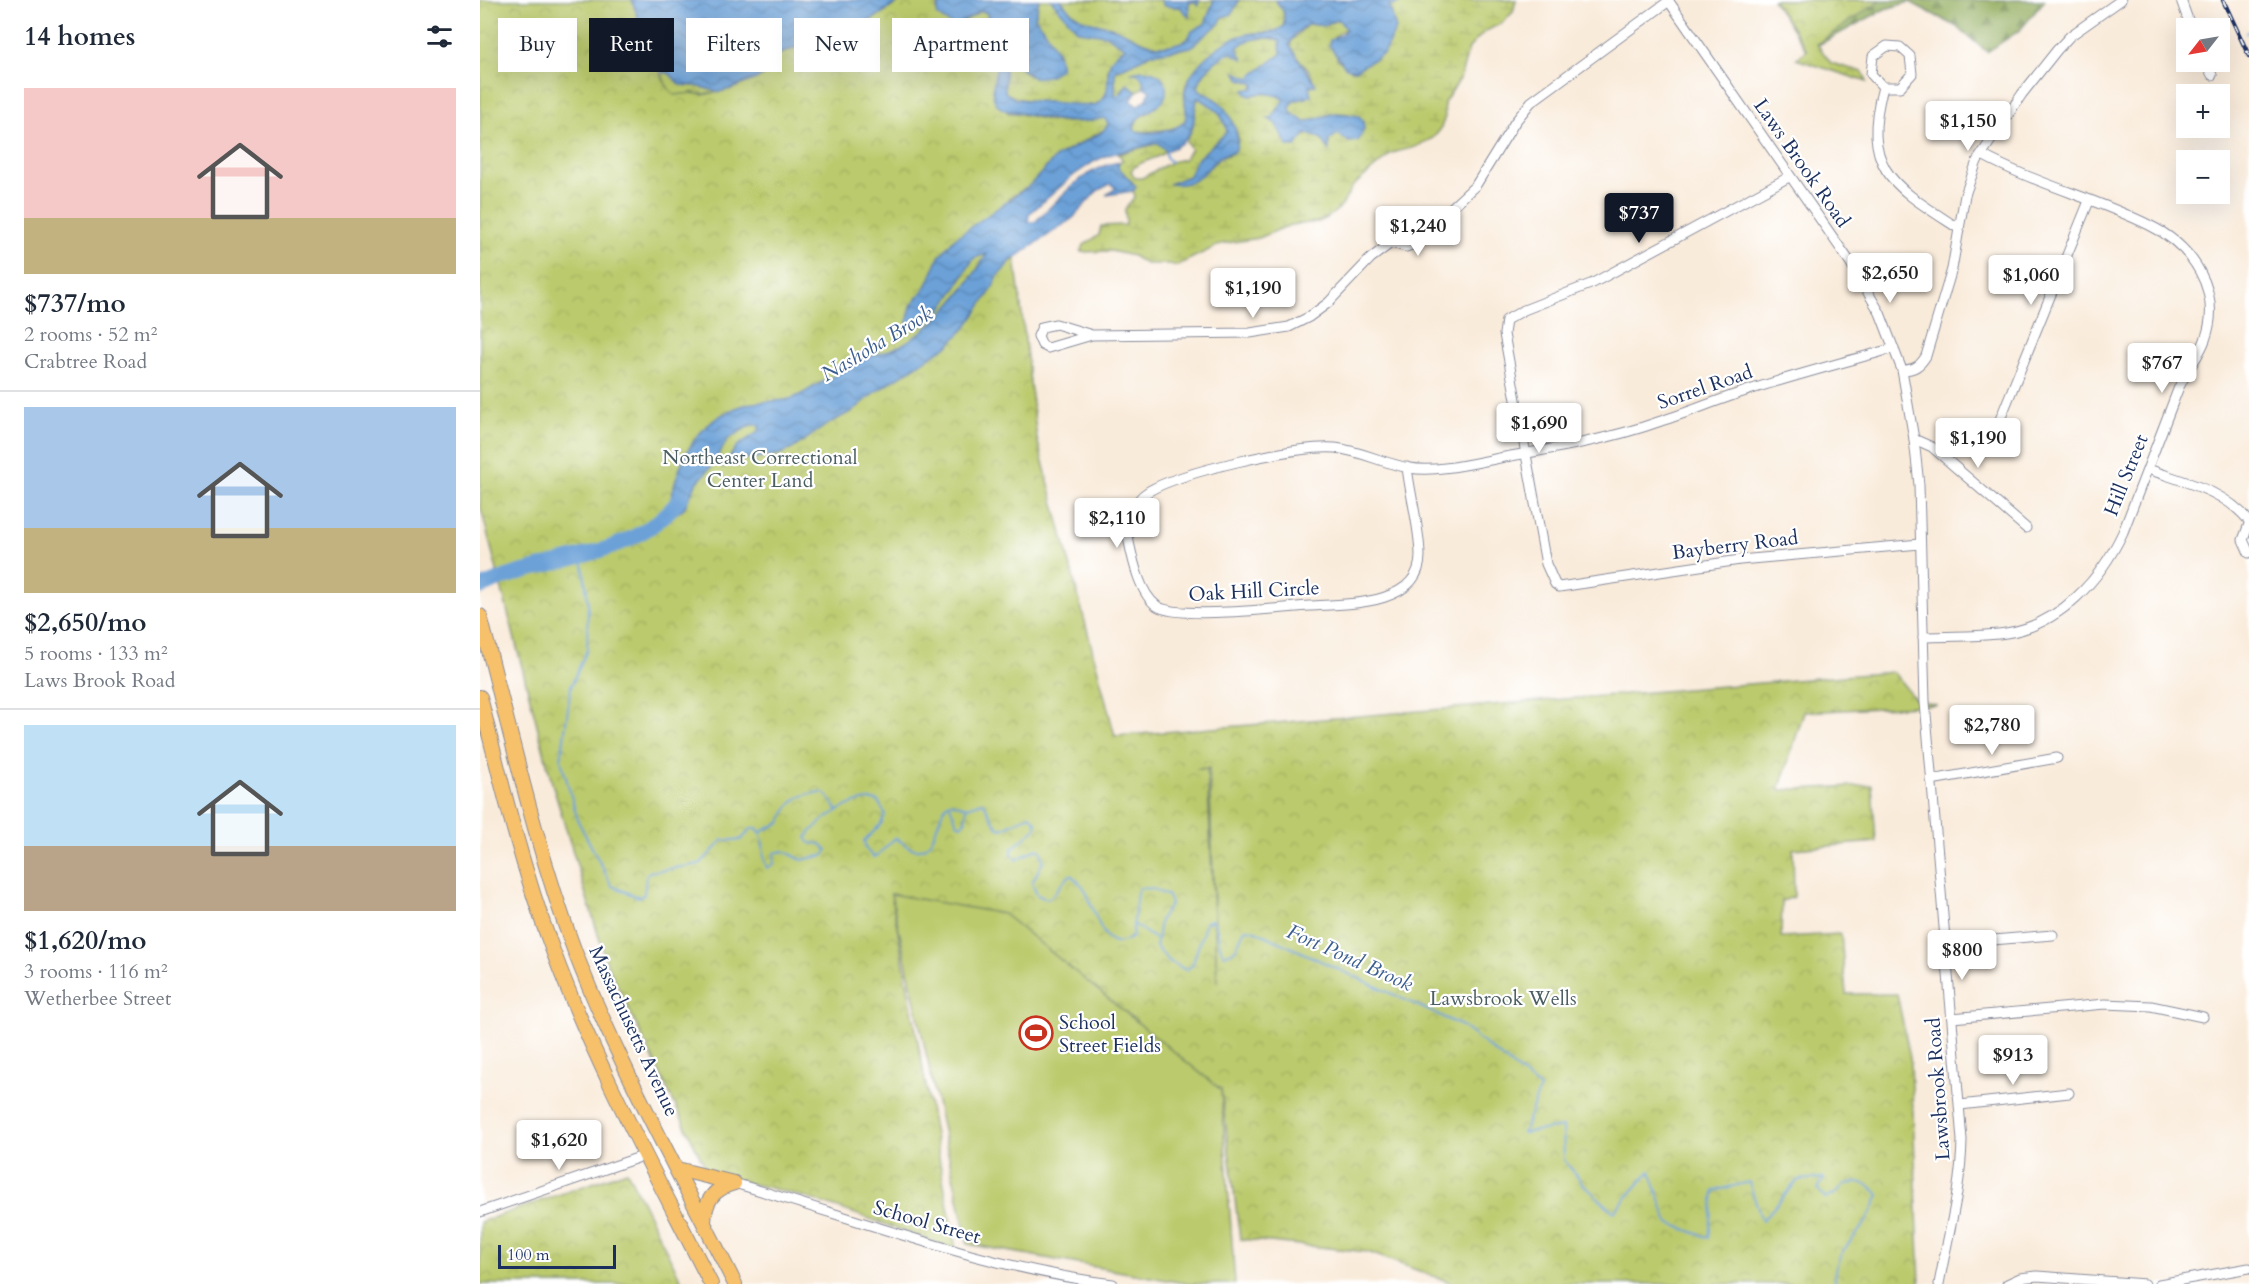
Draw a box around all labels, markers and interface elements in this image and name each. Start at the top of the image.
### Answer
chip: Buy [498,18,577,72]
chip: Rent [589,18,674,72]
chip: Filters [686,18,782,72]
chip: New [794,18,880,72]
chip: Apartment [892,18,1029,72]
north arrow [2176,18,2230,72]
map controls [2176,18,2230,204]
text: 14 homes [24,19,135,54]
icon: filters [423,20,456,53]
button: + [2176,84,2230,138]
street label: Laws Brook Road [1748,93,1857,233]
pin: $1,150 [1919,101,2017,152]
text: $1,150 [1939,107,1997,134]
icon: home [186,127,294,235]
button: − [2176,150,2230,204]
pin: $737 [1603,193,1675,244]
text: $737 [1619,199,1659,226]
pin: $1,240 [1369,206,1467,257]
text: $1,240 [1389,212,1447,239]
pin: $2,650 [1841,253,1939,304]
pin: $1,060 [1982,255,2080,306]
text: $2,650 [1861,259,1919,286]
text: $1,060 [2002,261,2060,288]
pin: $1,190 [1204,268,1302,319]
text: $1,190 [1224,274,1282,301]
text: $737/mo [24,286,126,321]
water label: Nashoba Brook [816,299,939,389]
text: 2 rooms · 52 m² [24,321,157,348]
pin: $767 [2126,343,2198,394]
text: Crabtree Road [24,348,147,375]
text: $767 [2142,349,2182,376]
street label: Sorrel Road [1654,358,1756,416]
pin: $1,690 [1490,403,1588,454]
text: $1,690 [1510,409,1568,436]
pin: $1,190 [1929,418,2027,469]
text: $1,190 [1949,424,2007,451]
street label: Hill Street [2097,429,2155,520]
park label: Northeast Correctional Center Land [662,444,858,494]
icon: home [186,446,294,554]
pin: $2,110 [1068,498,1166,549]
text: $2,110 [1088,504,1146,531]
street label: Bayberry Road [1670,524,1800,566]
street label: Oak Hill Circle [1188,574,1320,608]
text: $2,650/mo [24,605,147,640]
text: 5 rooms · 133 m² [24,640,168,667]
text: Laws Brook Road [24,667,175,694]
pin: $2,780 [1943,705,2041,756]
text: $2,780 [1963,711,2021,738]
icon: home [186,764,294,872]
water label: Fort Pond Brook [1282,917,1418,999]
text: $1,620/mo [24,923,147,958]
pin: $800 [1926,930,1998,981]
text: $800 [1942,936,1982,963]
street label: Massachusetts Avenue [582,941,686,1121]
text: 3 rooms · 116 m² [24,958,168,985]
text: Wetherbee Street [24,985,171,1012]
park label: Lawsbrook Wells [1429,985,1577,1012]
place label: School Street Fields [1059,1009,1161,1059]
sports icon: School Street Fields [1018,1015,1054,1051]
street label: Lawsbrook Road [1920,1016,1956,1161]
pin: $913 [1977,1035,2049,1086]
text: $913 [1993,1041,2033,1068]
pin: $1,620 [510,1120,608,1171]
text: $1,620 [530,1126,588,1153]
street label: School Street [870,1194,984,1250]
scale bar [498,1242,616,1270]
text: 100 m [507,1244,549,1266]

